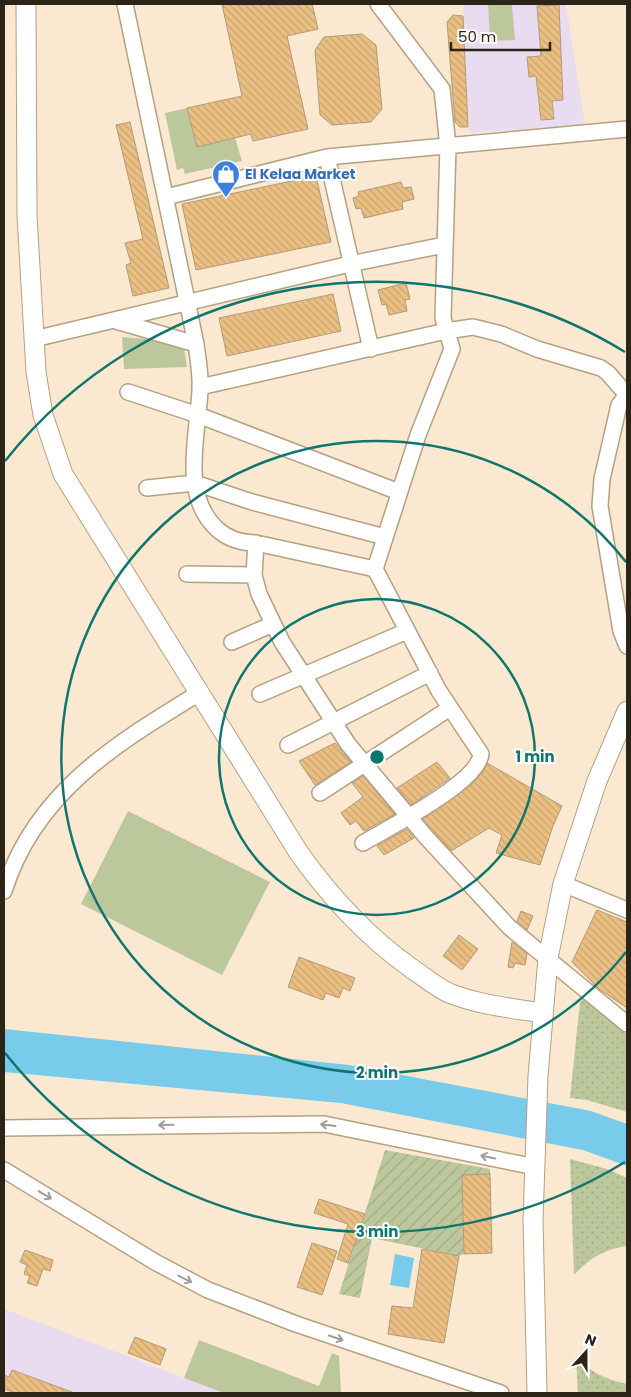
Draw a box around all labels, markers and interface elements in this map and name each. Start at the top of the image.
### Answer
scale bar [451,20,550,52]
text: 50 m [458,26,496,47]
shop icon: El Kelaa Market [211,159,241,198]
place label: El Kelaa Market [245,164,356,184]
text: 1 min [515,746,555,767]
centre of rings [368,748,386,766]
text: 2 min [356,1062,398,1083]
one-way arrow [321,1119,337,1129]
one-way arrow [158,1120,174,1130]
one-way arrow [480,1152,496,1161]
one-way arrow [38,1191,52,1201]
text: 3 min [356,1221,398,1242]
one-way arrow [177,1274,192,1284]
north arrow [561,1327,611,1377]
text: N [582,1329,599,1351]
one-way arrow [328,1334,343,1343]

